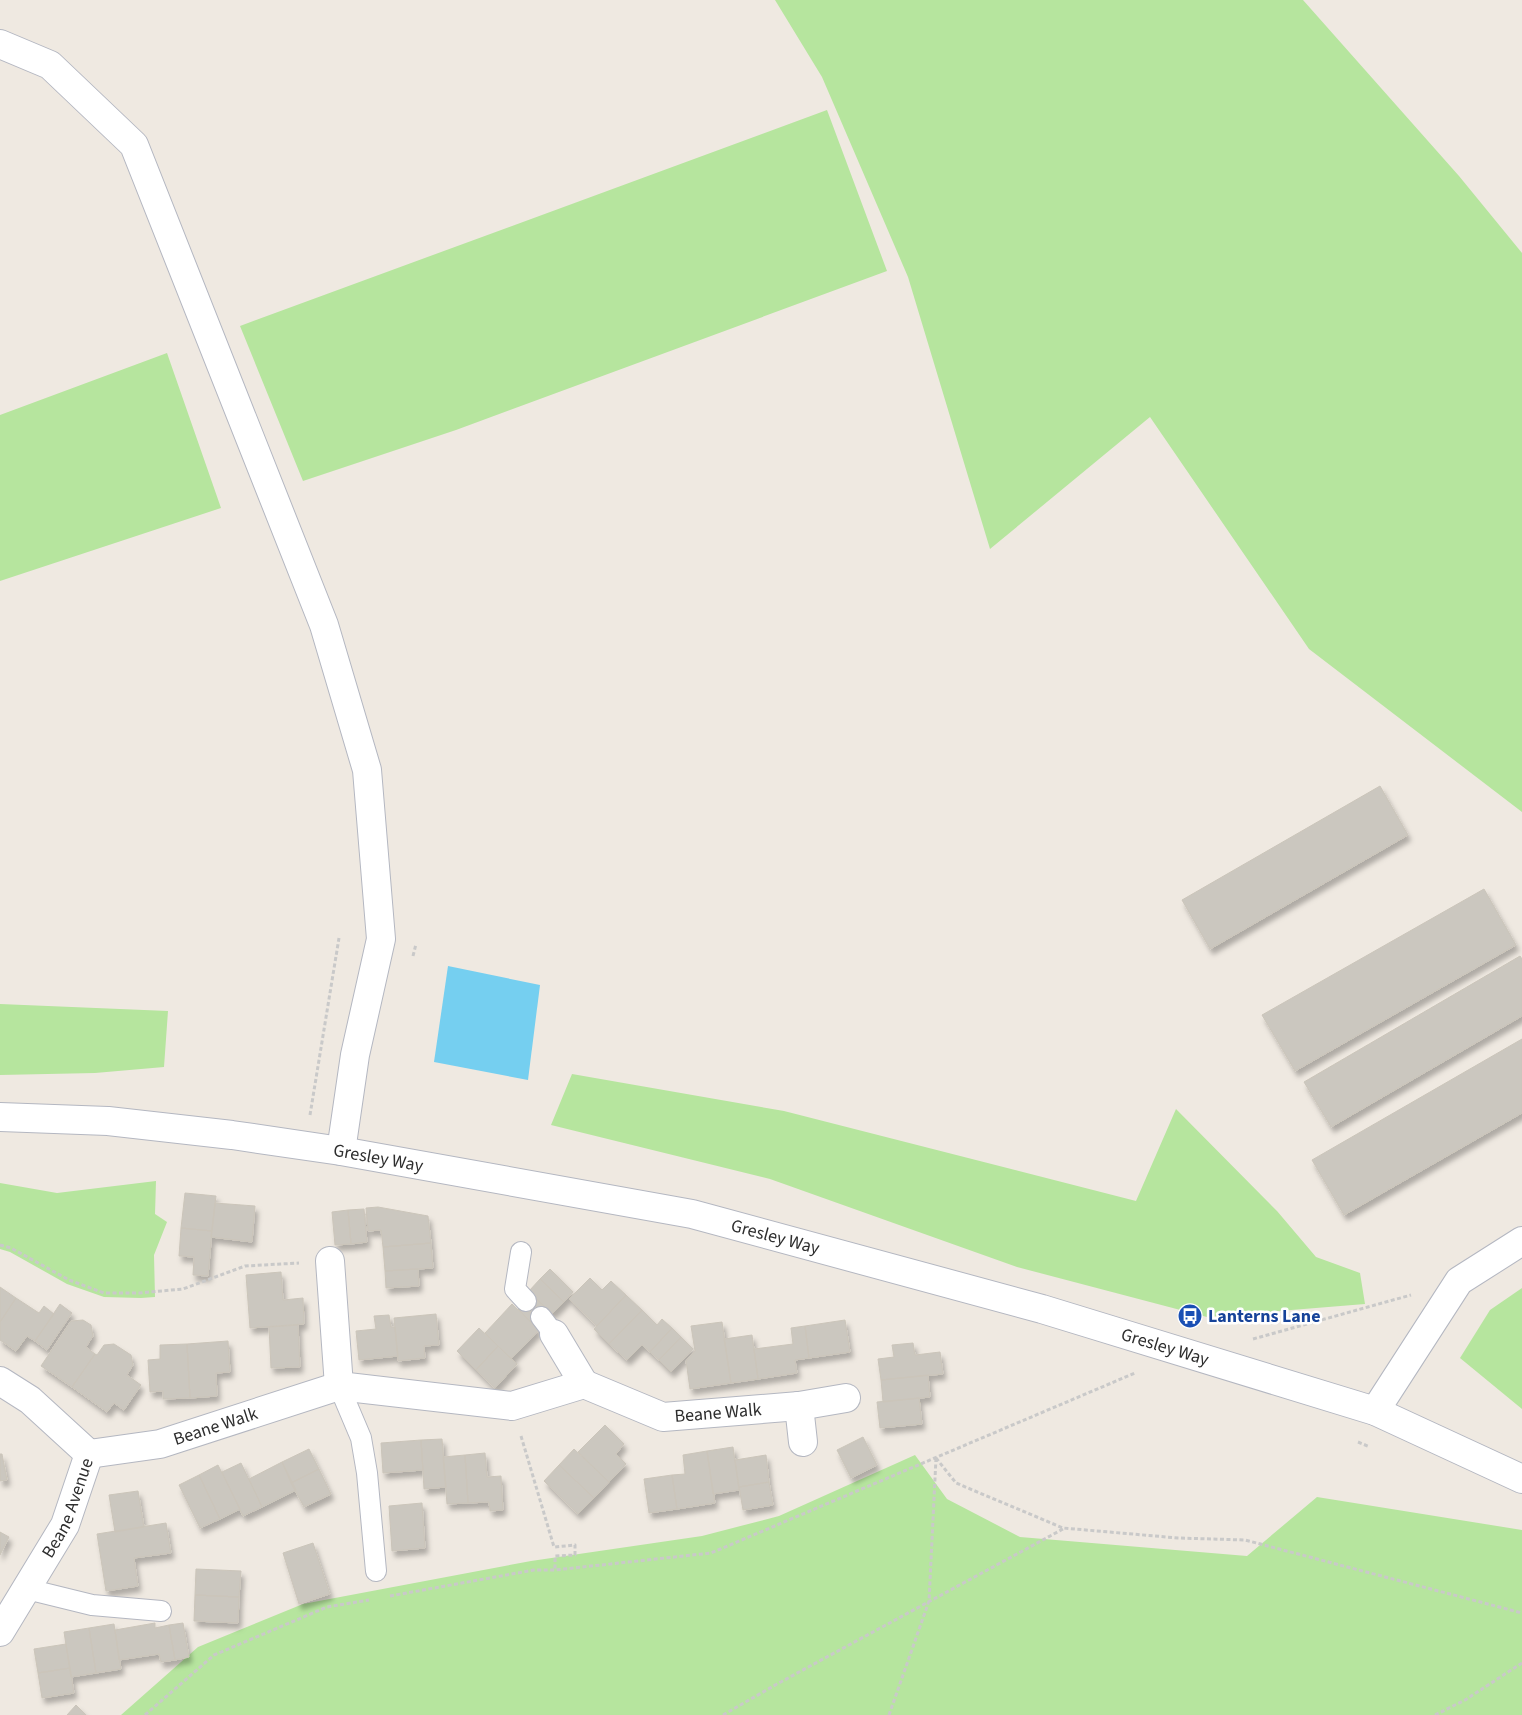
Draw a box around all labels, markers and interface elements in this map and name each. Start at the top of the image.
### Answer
street label: Gresley Way [332,1138,426,1178]
street label: Gresley Way [728,1213,823,1261]
bus stop icon: Lanterns Lane [1177,1303,1203,1329]
place label: Lanterns Lane [1208,1304,1320,1329]
street label: Gresley Way [1118,1321,1213,1372]
street label: Beane Walk [673,1397,762,1429]
street label: Beane Walk [170,1401,261,1451]
street label: Beane Avenue [35,1455,99,1563]

